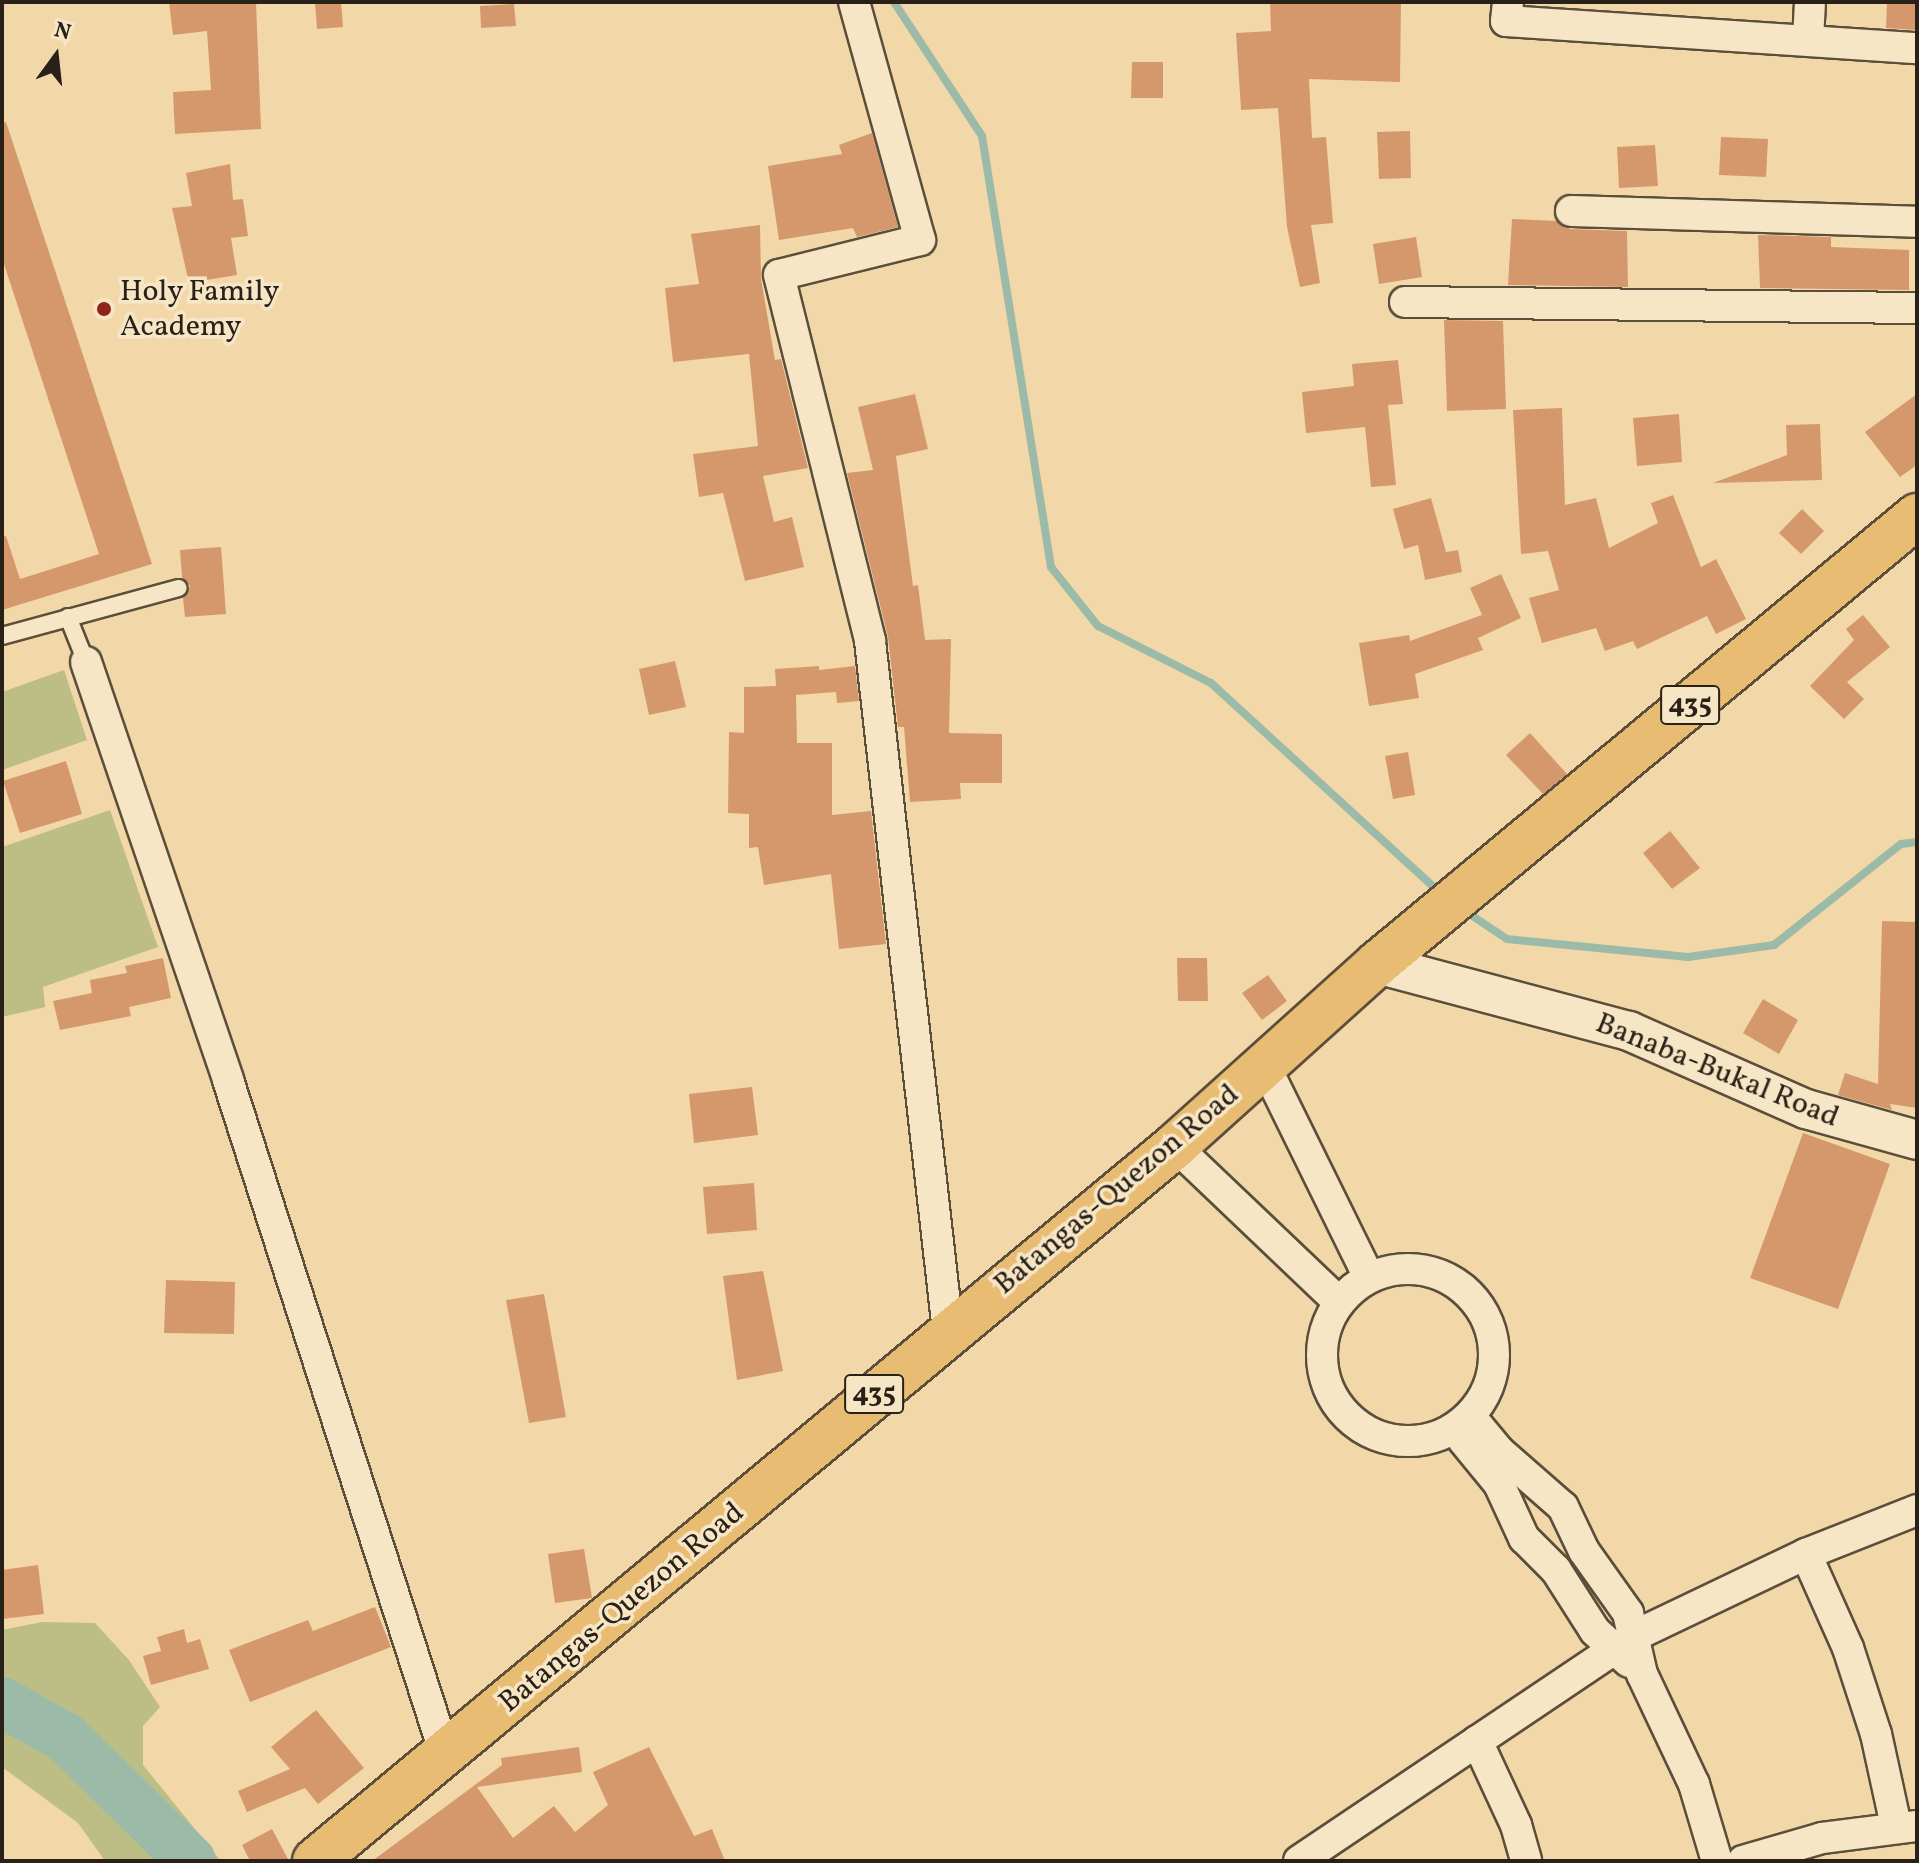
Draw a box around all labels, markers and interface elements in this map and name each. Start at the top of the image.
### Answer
text: N [51,15,74,49]
north arrow [16,16,96,96]
place label: Holy Family Academy [120,274,280,344]
marker: Holy Family Academy [95,300,113,318]
road number: 435 [1660,681,1720,729]
street label: Banaba-Bukal Road [1590,1006,1844,1136]
street label: Batangas-Quezon Road [987,1077,1247,1303]
road number: 435 [844,1370,904,1418]
street label: Batangas-Quezon Road [492,1495,752,1721]

